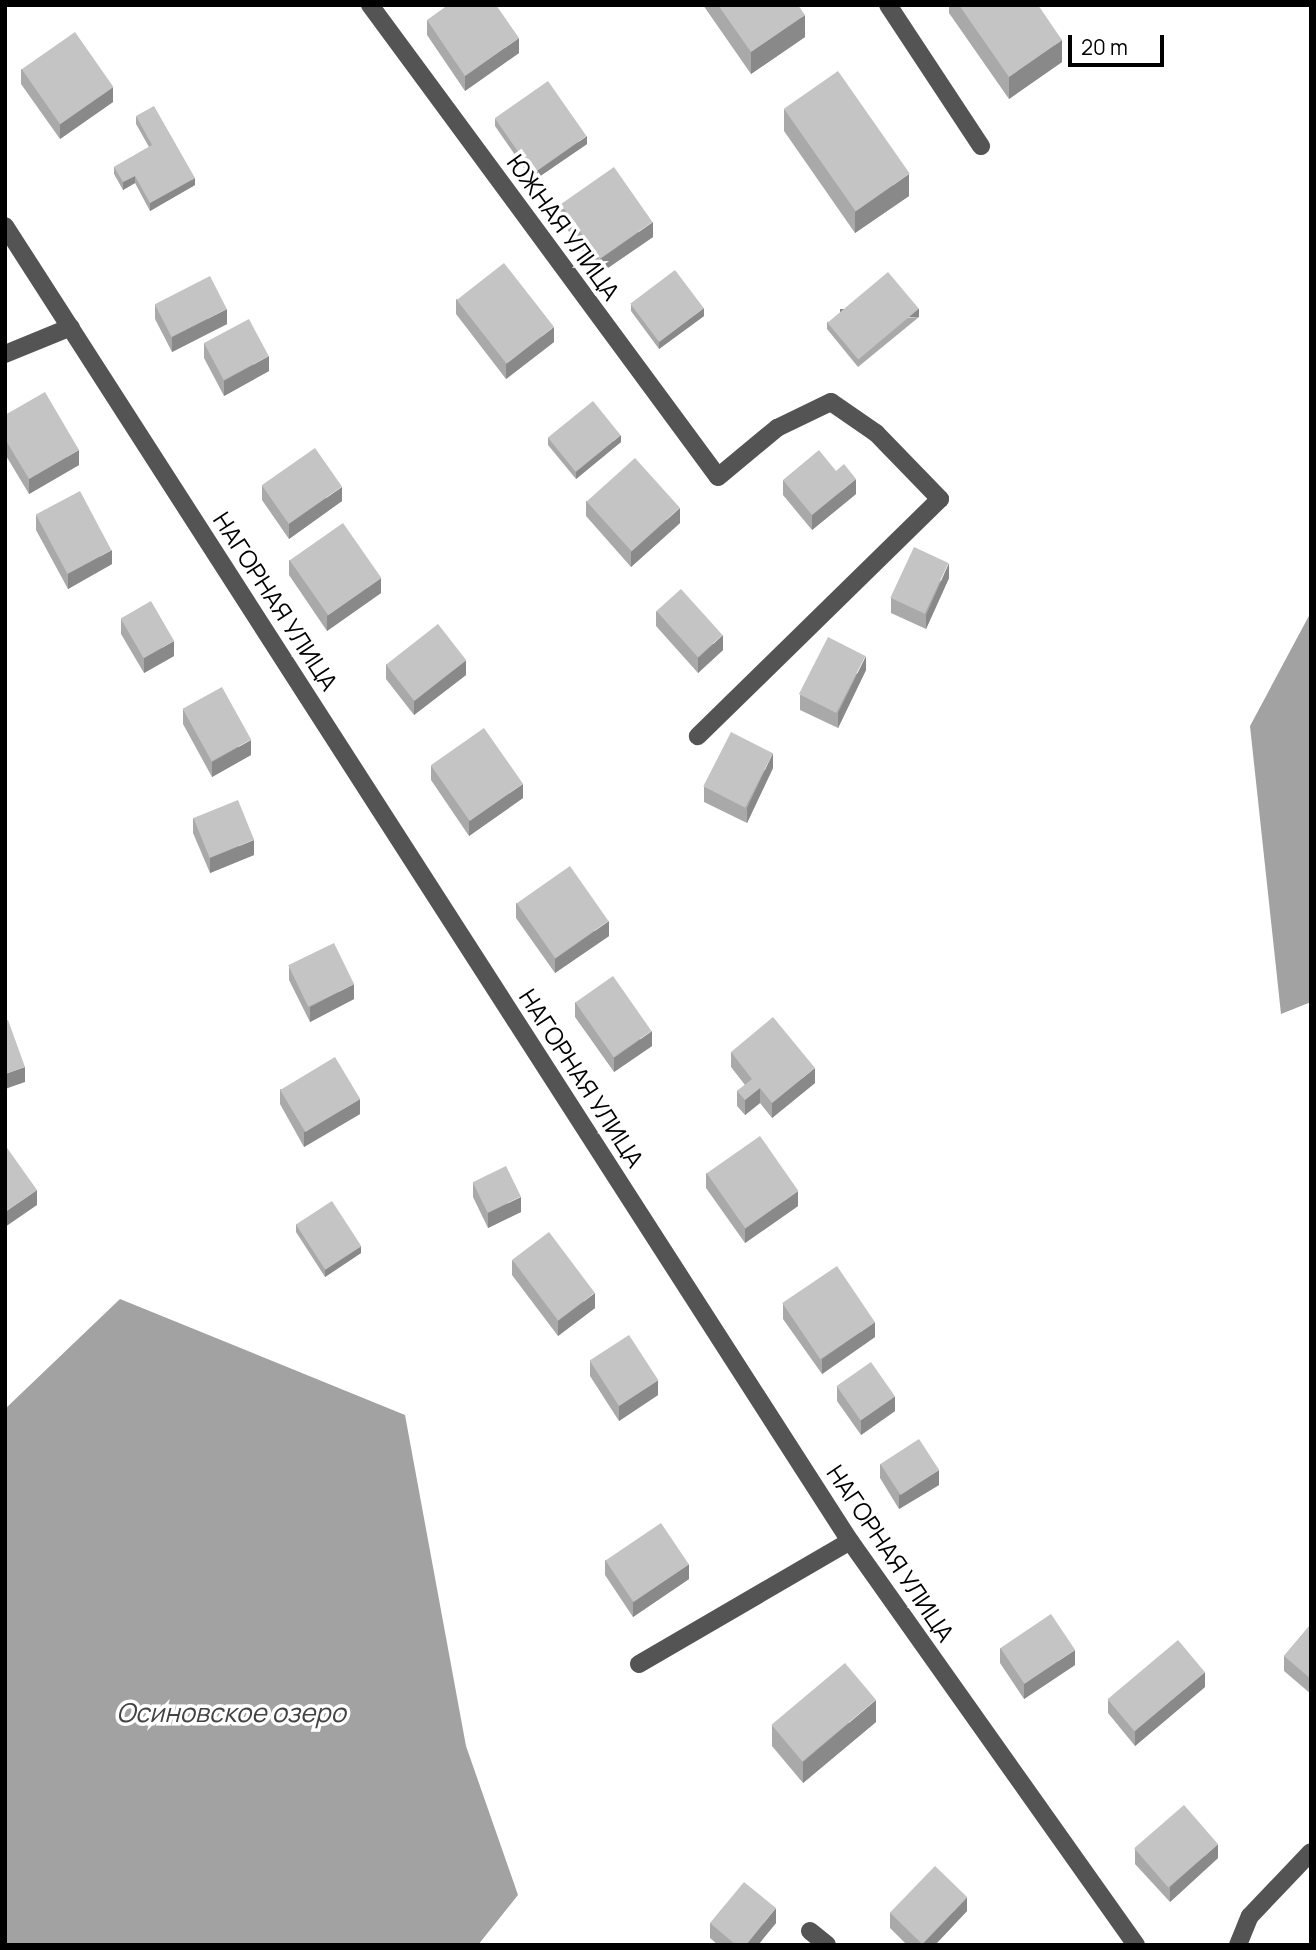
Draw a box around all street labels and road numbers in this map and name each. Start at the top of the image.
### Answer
street label: ЮЖНАЯ УЛИЦА [502,149,626,305]
street label: НАГОРНАЯ УЛИЦА [208,506,344,696]
street label: НАГОРНАЯ УЛИЦА [514,983,650,1173]
street label: НАГОРНАЯ УЛИЦА [821,1459,961,1647]

